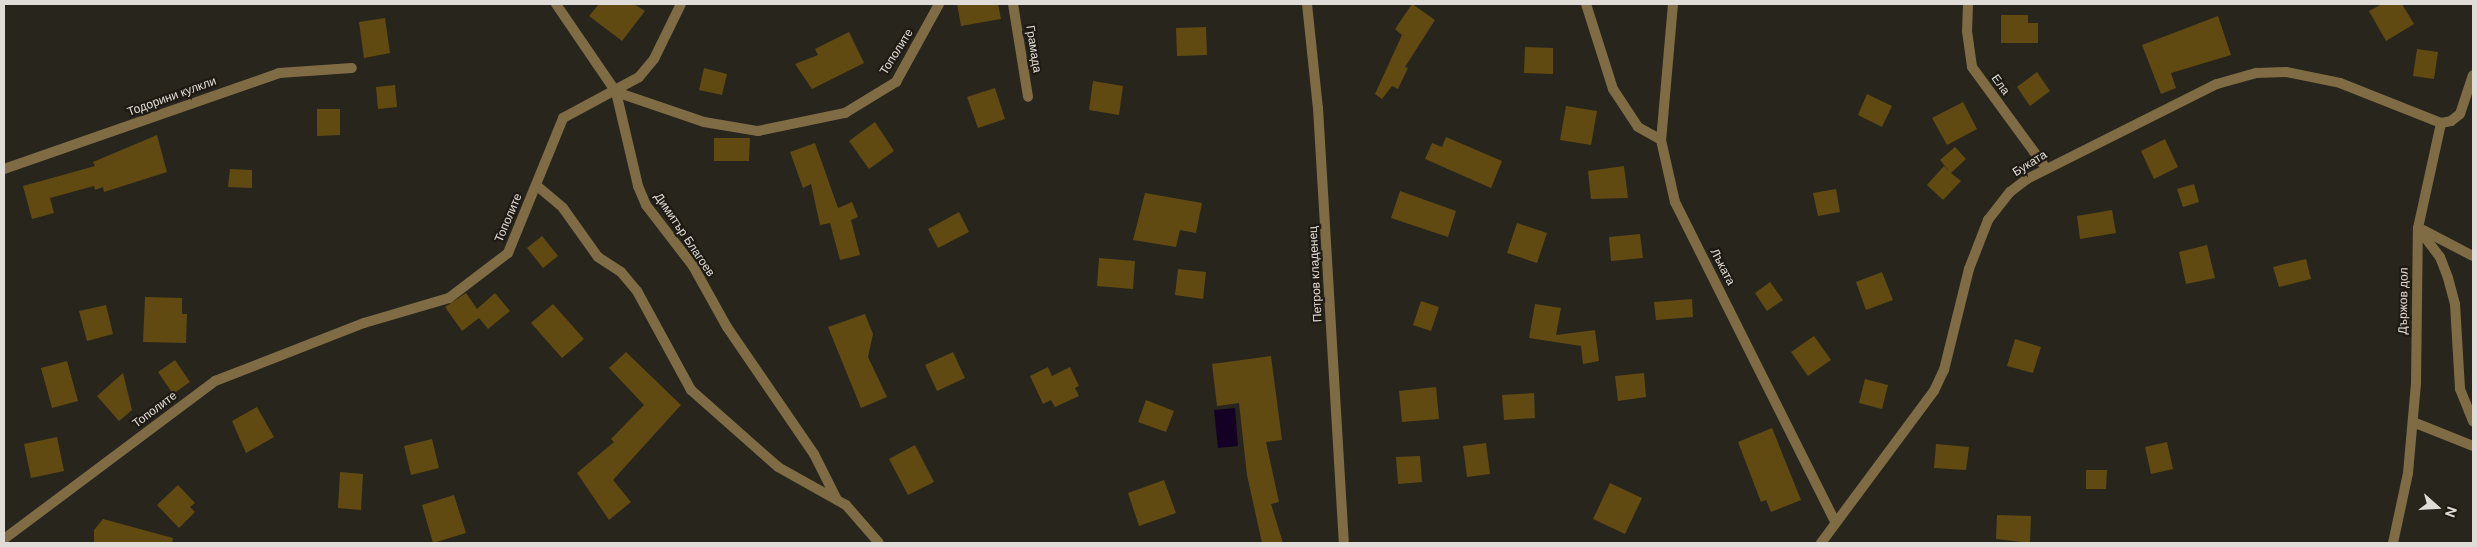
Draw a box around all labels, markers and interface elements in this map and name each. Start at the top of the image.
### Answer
street label: Грамада [1022,24,1044,74]
street label: Тополите [877,26,917,78]
street label: Ела [1988,72,2012,98]
street label: Тодорини кулкли [126,74,218,120]
street label: Буката [2010,148,2050,180]
street label: Димитър Благоев [651,190,717,280]
street label: Тополите [492,191,526,245]
street label: Петров кладенец [1306,226,1326,322]
street label: Лъката [1707,246,1737,288]
street label: Държов дол [2396,267,2412,335]
street label: Тополите [130,389,180,431]
north arrow [2412,482,2462,532]
text: N [2441,504,2461,520]

